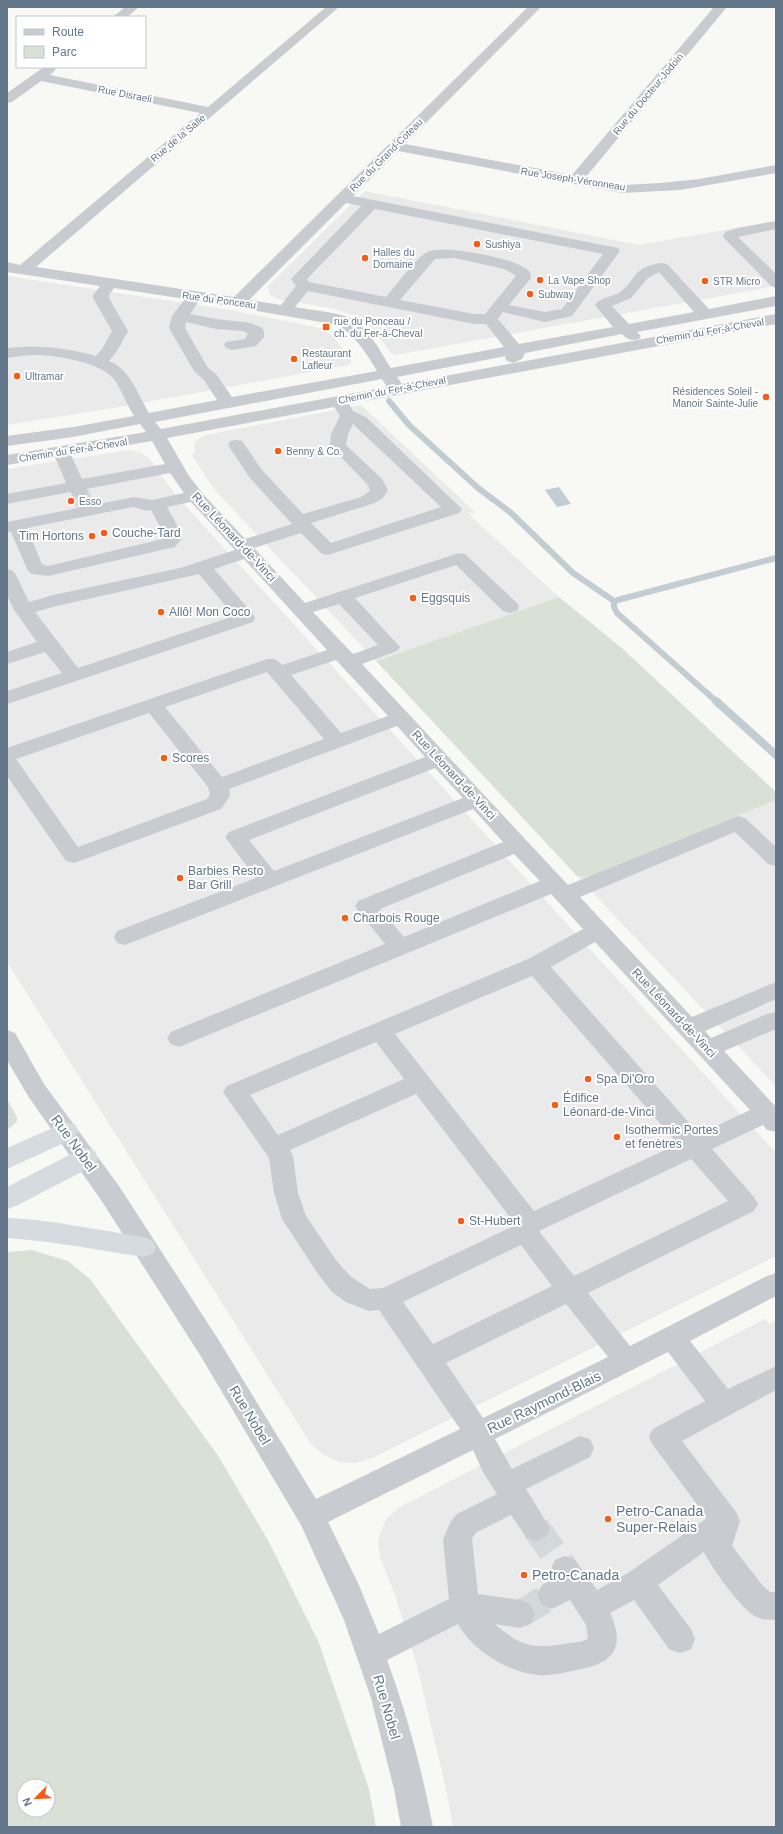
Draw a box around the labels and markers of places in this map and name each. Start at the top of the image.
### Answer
marker: Sushiya [472,239,482,249]
place label: Sushiya [485,239,521,250]
place label: Halles du Domaine [373,247,415,270]
marker: Halles du Domaine [360,253,370,263]
marker: La Vape Shop [535,275,545,285]
place label: La Vape Shop [548,275,611,286]
marker: STR Micro [700,276,710,286]
place label: STR Micro [713,276,761,287]
marker: Subway [525,289,535,299]
place label: Subway [538,289,574,300]
place label: rue du Ponceau / ch. du Fer-à-Cheval [334,316,422,339]
marker: rue du Ponceau / ch. du Fer-à-Cheval [321,322,331,332]
place label: Restaurant Lafleur [302,348,351,371]
marker: Restaurant Lafleur [289,354,299,364]
marker: Ultramar [12,371,22,381]
place label: Ultramar [25,371,64,382]
place label: Résidences Soleil - Manoir Sainte-Julie [672,386,758,409]
marker: Résidences Soleil - Manoir Sainte-Julie [761,392,771,402]
marker: Benny & Co. [273,446,283,456]
place label: Benny & Co. [286,446,342,457]
marker: Esso [66,496,76,506]
place label: Esso [79,496,102,507]
place label: Couche-Tard [112,526,181,540]
marker: Couche-Tard [99,528,109,538]
place label: Tim Hortons [19,529,84,543]
marker: Tim Hortons [87,531,97,541]
place label: Eggsquis [421,591,470,605]
marker: Eggsquis [408,593,418,603]
place label: Allô! Mon Coco [169,605,251,619]
marker: Allô! Mon Coco [156,607,166,617]
place label: Scores [172,751,209,765]
marker: Scores [159,753,169,763]
place label: Barbies Resto Bar Grill [188,864,264,892]
marker: Barbies Resto Bar Grill [175,873,185,883]
place label: Charbois Rouge [353,911,440,925]
marker: Charbois Rouge [340,913,350,923]
place label: Spa Di'Oro [596,1072,655,1086]
marker: Spa Di'Oro [583,1074,593,1084]
place label: Édifice Léonard-de-Vinci [563,1090,654,1119]
marker: Édifice Léonard-de-Vinci [550,1100,560,1110]
place label: Isothermic Portes et fenètres [625,1123,718,1151]
marker: Isothermic Portes et fenètres [612,1132,622,1142]
place label: St-Hubert [469,1214,521,1228]
marker: St-Hubert [456,1216,466,1226]
place label: Petro-Canada Super-Relais [616,1503,703,1535]
marker: Petro-Canada Super-Relais [603,1514,613,1524]
place label: Petro-Canada [532,1567,619,1583]
marker: Petro-Canada [519,1570,529,1580]

